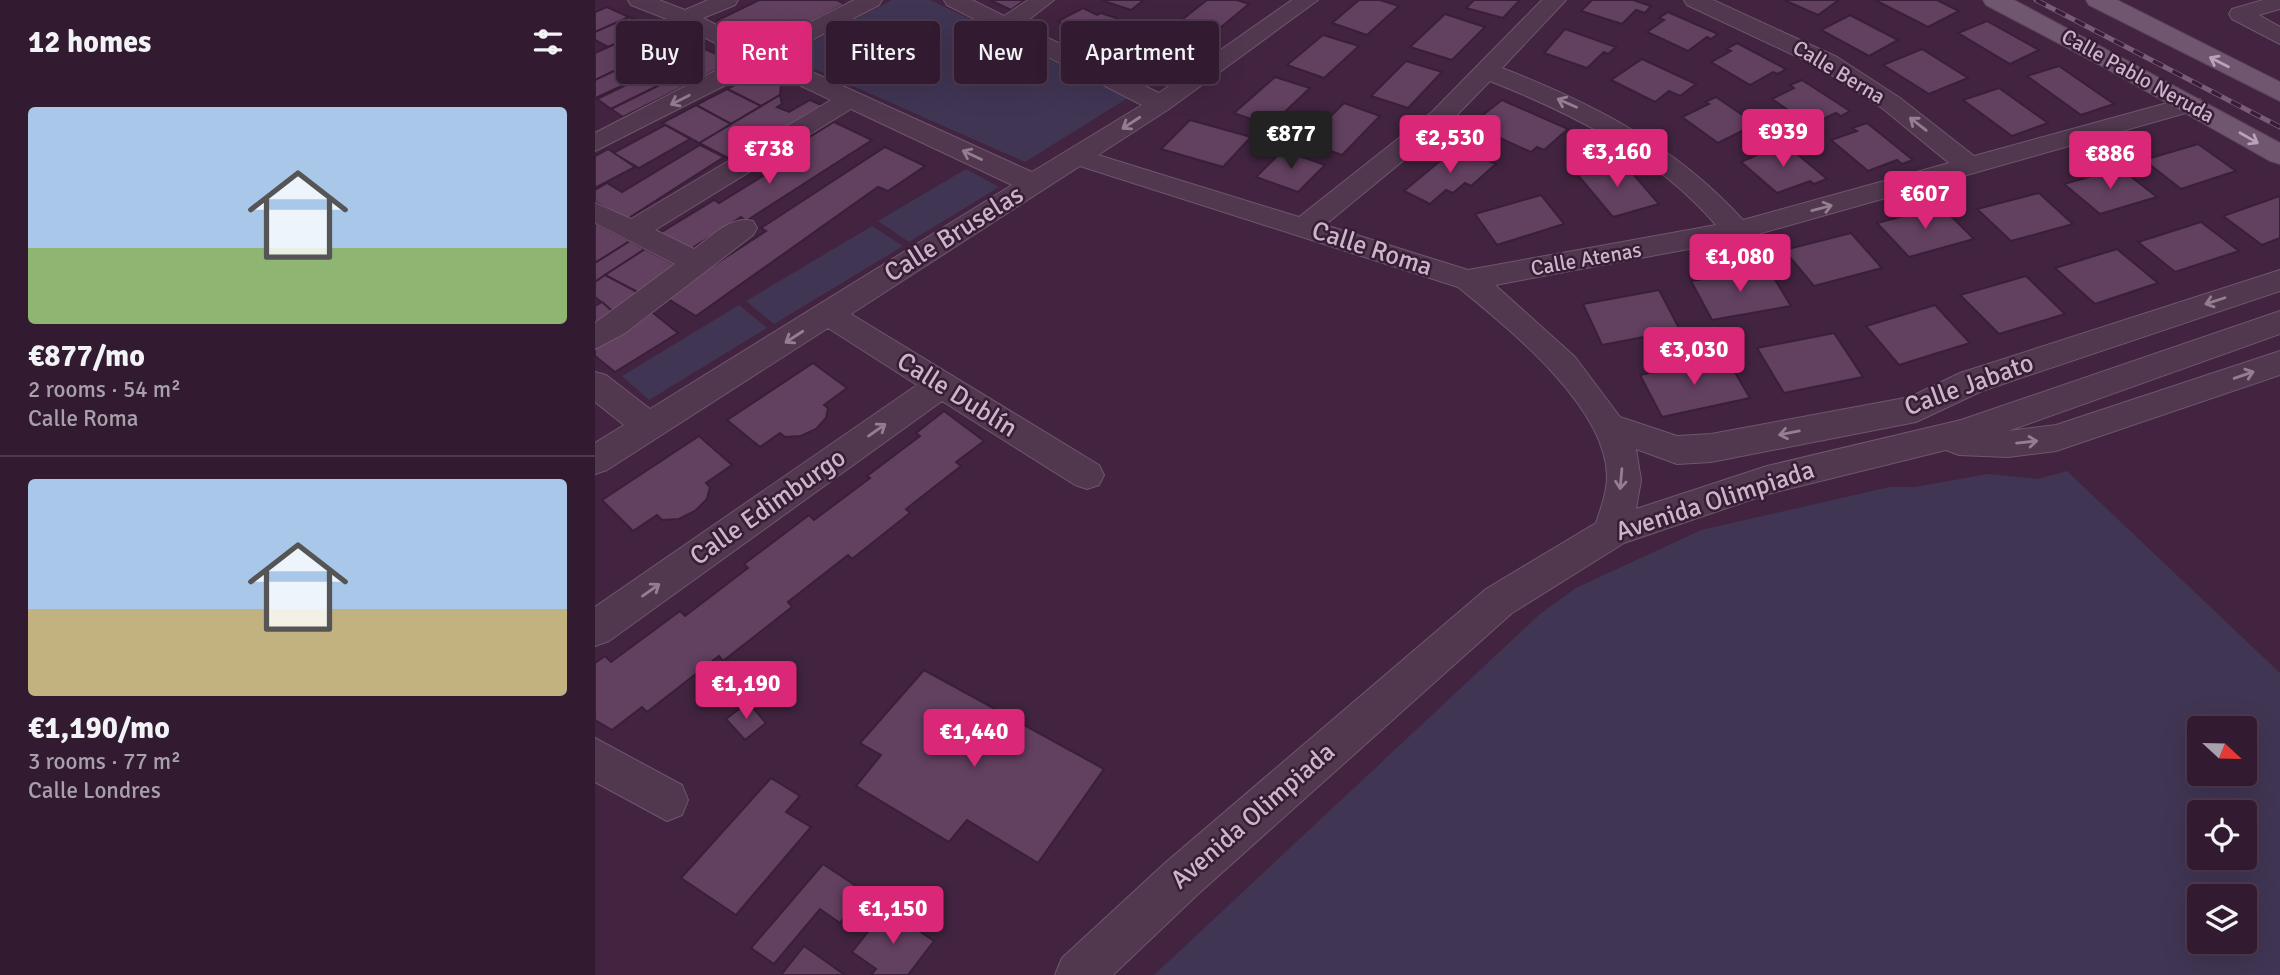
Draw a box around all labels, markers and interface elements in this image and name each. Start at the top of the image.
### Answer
chip: Buy [616,21,703,84]
chip: Rent [717,21,812,84]
chip: Filters [826,21,940,84]
chip: New [954,21,1047,84]
chip: Apartment [1061,21,1219,84]
icon: filters [529,23,567,61]
street label: Calle Pablo Neruda [2057,23,2219,129]
text: 12 homes [28,24,151,61]
street label: Calle Berna [1788,34,1890,110]
one-way arrow [2210,54,2230,68]
one-way arrow [670,94,691,108]
one-way arrow [1557,96,1578,109]
pin: €939 [1742,110,1824,169]
pin: €877 [1250,111,1332,171]
one-way arrow [1122,116,1141,131]
pin: €2,530 [1393,116,1507,175]
one-way arrow [1909,116,1927,131]
text: €939 [1758,117,1808,146]
text: €877 [1266,119,1316,148]
text: €2,530 [1416,123,1484,152]
pin: €738 [728,127,810,186]
pin: €3,160 [1560,130,1674,189]
one-way arrow [2239,131,2259,145]
pin: €886 [2069,132,2151,191]
text: €738 [744,134,794,163]
text: €3,160 [1583,137,1651,166]
text: €886 [2085,139,2135,168]
one-way arrow [962,148,983,161]
icon: home [235,152,361,278]
pin: €607 [1884,172,1966,231]
street label: Calle Bruselas [879,179,1029,289]
text: €607 [1900,179,1950,208]
one-way arrow [1811,200,1833,213]
street label: Calle Roma [1308,214,1436,284]
pin: €1,080 [1683,234,1797,294]
street label: Calle Atenas [1529,237,1643,281]
text: €1,080 [1706,242,1774,271]
one-way arrow [2205,296,2227,308]
pin: €3,030 [1637,328,1751,387]
one-way arrow [785,329,804,344]
text: €3,030 [1660,335,1728,364]
text: €877/mo [28,338,145,375]
street label: Calle Dublín [891,345,1023,445]
street label: Calle Jabato [1900,347,2038,423]
one-way arrow [2233,368,2255,381]
text: 2 rooms · 54 m² [28,375,181,404]
text: Calle Roma [28,404,138,433]
one-way arrow [867,423,886,437]
one-way arrow [1778,427,1801,440]
one-way arrow [2015,435,2038,448]
street label: Calle Edimburgo [684,442,852,572]
street label: Avenida Olimpiada [1612,454,1818,548]
one-way arrow [1614,467,1627,490]
icon: home [235,524,361,650]
one-way arrow [641,582,660,597]
pin: €1,190 [689,662,803,721]
text: €1,190 [712,669,780,698]
text: €1,190/mo [28,710,170,747]
pin: €1,440 [917,710,1031,769]
north arrow [2187,716,2257,786]
map controls [2187,716,2257,954]
text: €1,440 [940,717,1008,746]
street label: Avenida Olimpiada [1164,736,1342,896]
text: 3 rooms · 77 m² [28,747,181,776]
text: Calle Londres [28,776,161,805]
button: locate [2187,800,2257,870]
button: layers [2187,884,2257,954]
pin: €1,150 [836,886,950,946]
text: €1,150 [859,894,927,923]

